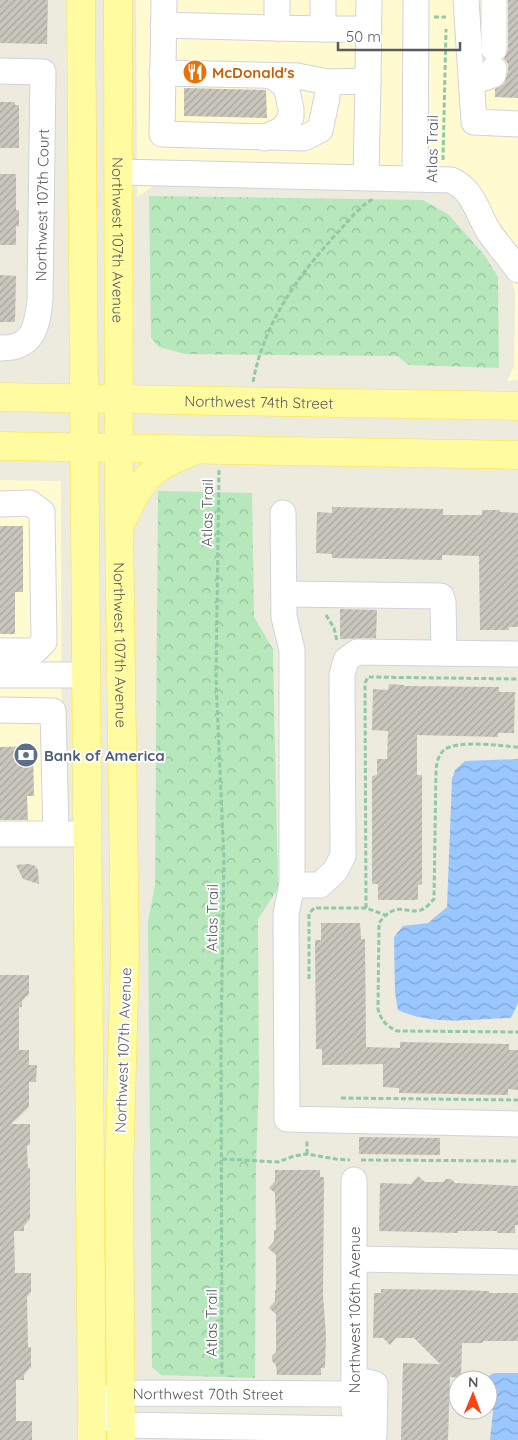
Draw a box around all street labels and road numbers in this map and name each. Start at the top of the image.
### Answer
street label: Atlas Trail [422,115,442,183]
street label: Northwest 107th Court [31,129,53,281]
street label: Northwest 107th Avenue [109,157,128,323]
street label: Northwest 74th Street [184,391,334,412]
street label: Atlas Trail [197,479,217,547]
street label: Northwest 107th Avenue [110,562,131,728]
street label: Atlas Trail [202,884,222,952]
street label: Northwest 107th Avenue [111,967,135,1133]
street label: Northwest 106th Avenue [345,1227,364,1393]
street label: Atlas Trail [202,1289,221,1357]
street label: Northwest 70th Street [133,1384,284,1403]

